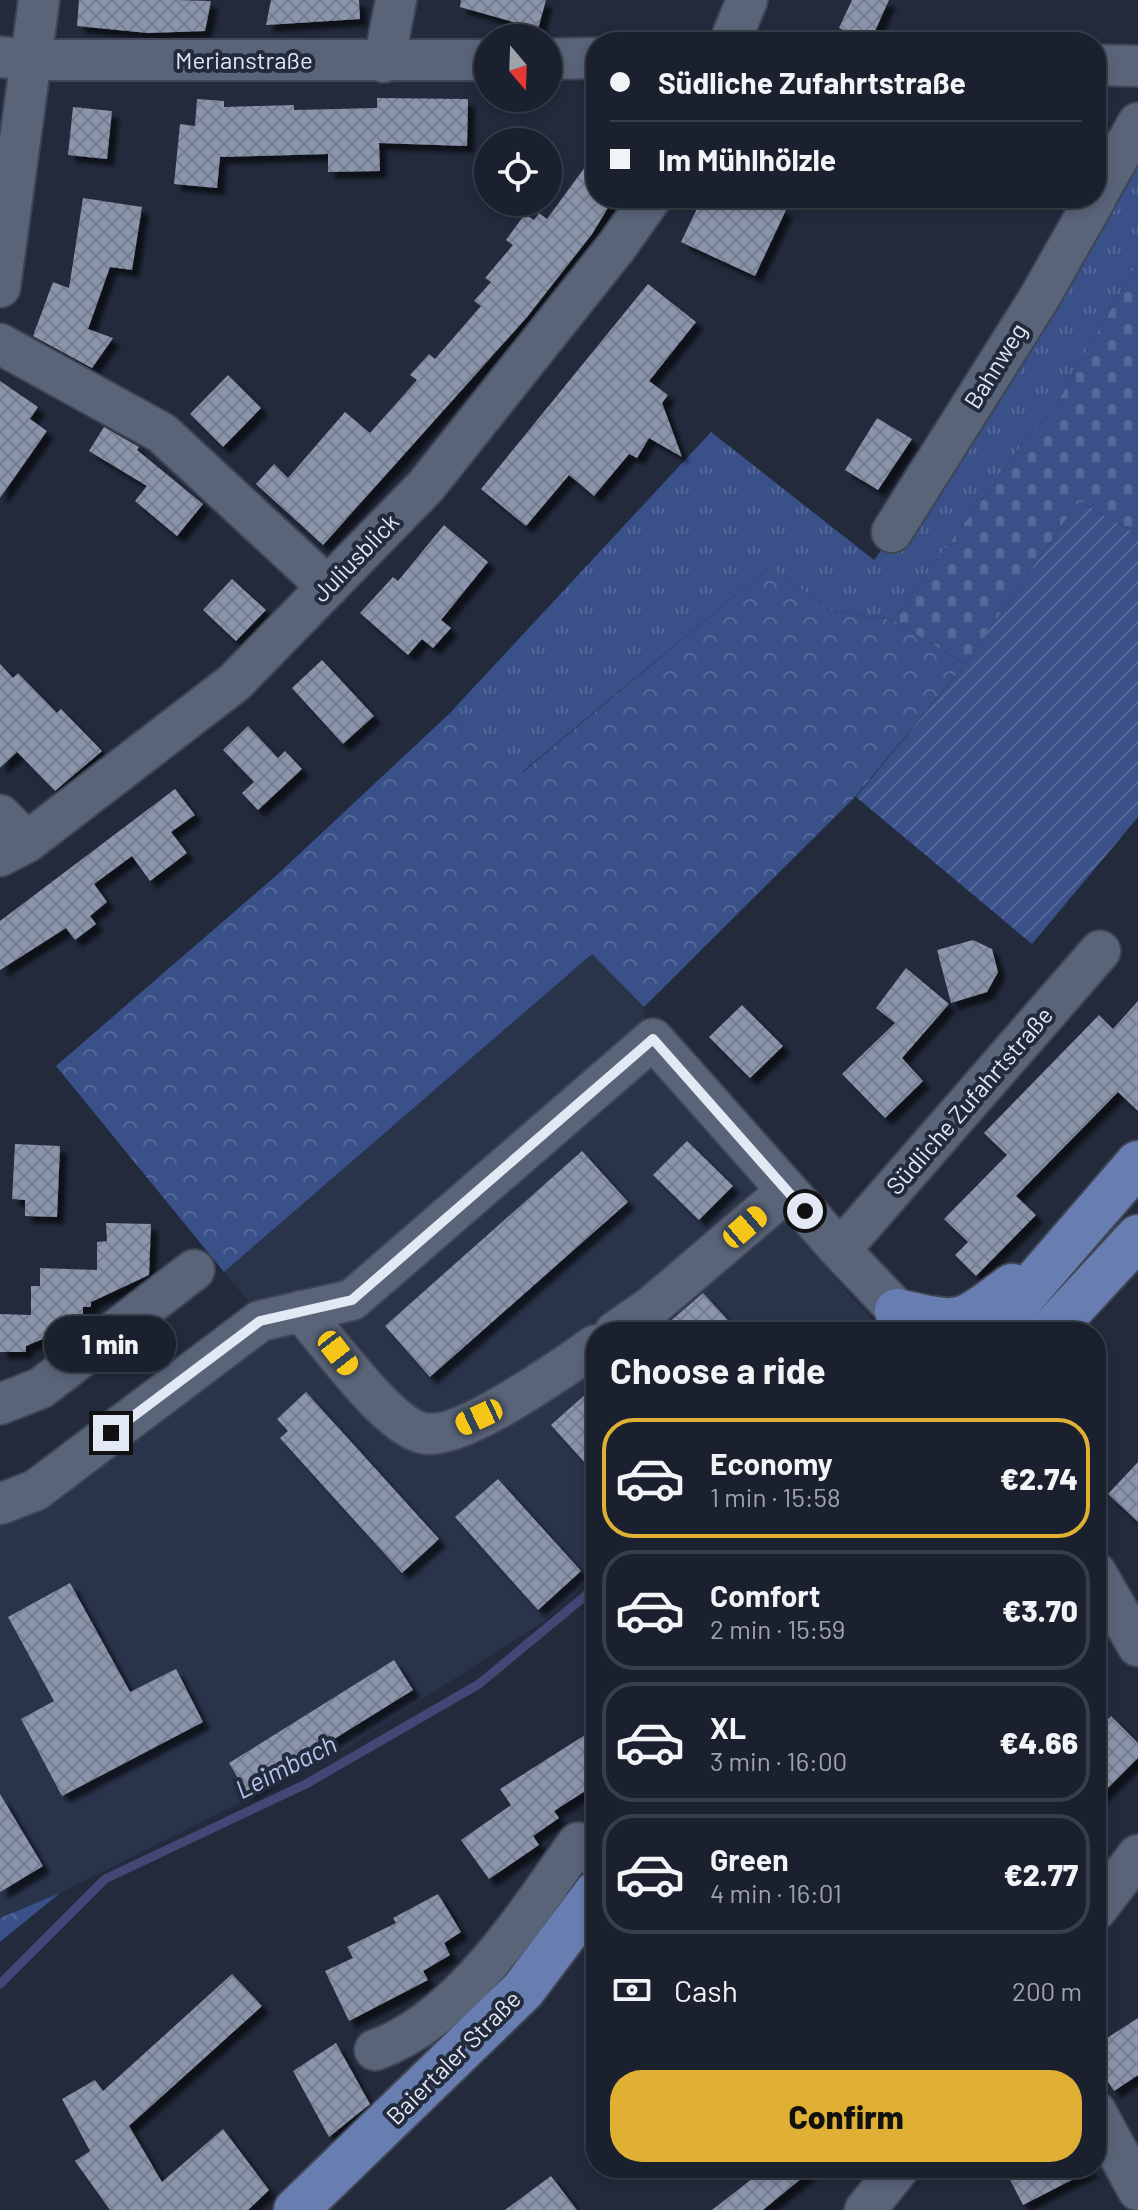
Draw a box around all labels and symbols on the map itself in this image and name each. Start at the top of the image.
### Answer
north arrow [474,24,562,112]
street label: Merianstraße [175,45,313,74]
street label: Bahnweg [957,317,1032,413]
street label: Juliusblick [306,507,404,607]
street label: Südliche Zufahrtstraße [879,1000,1058,1200]
route start [787,1193,823,1229]
car [719,1202,771,1252]
callout: 1 min [45,1317,177,1373]
car [314,1327,362,1379]
car [452,1396,506,1438]
route end [93,1415,129,1451]
water label: Leimbach [230,1727,341,1804]
street label: Baiertaler Straße [380,1984,526,2130]

